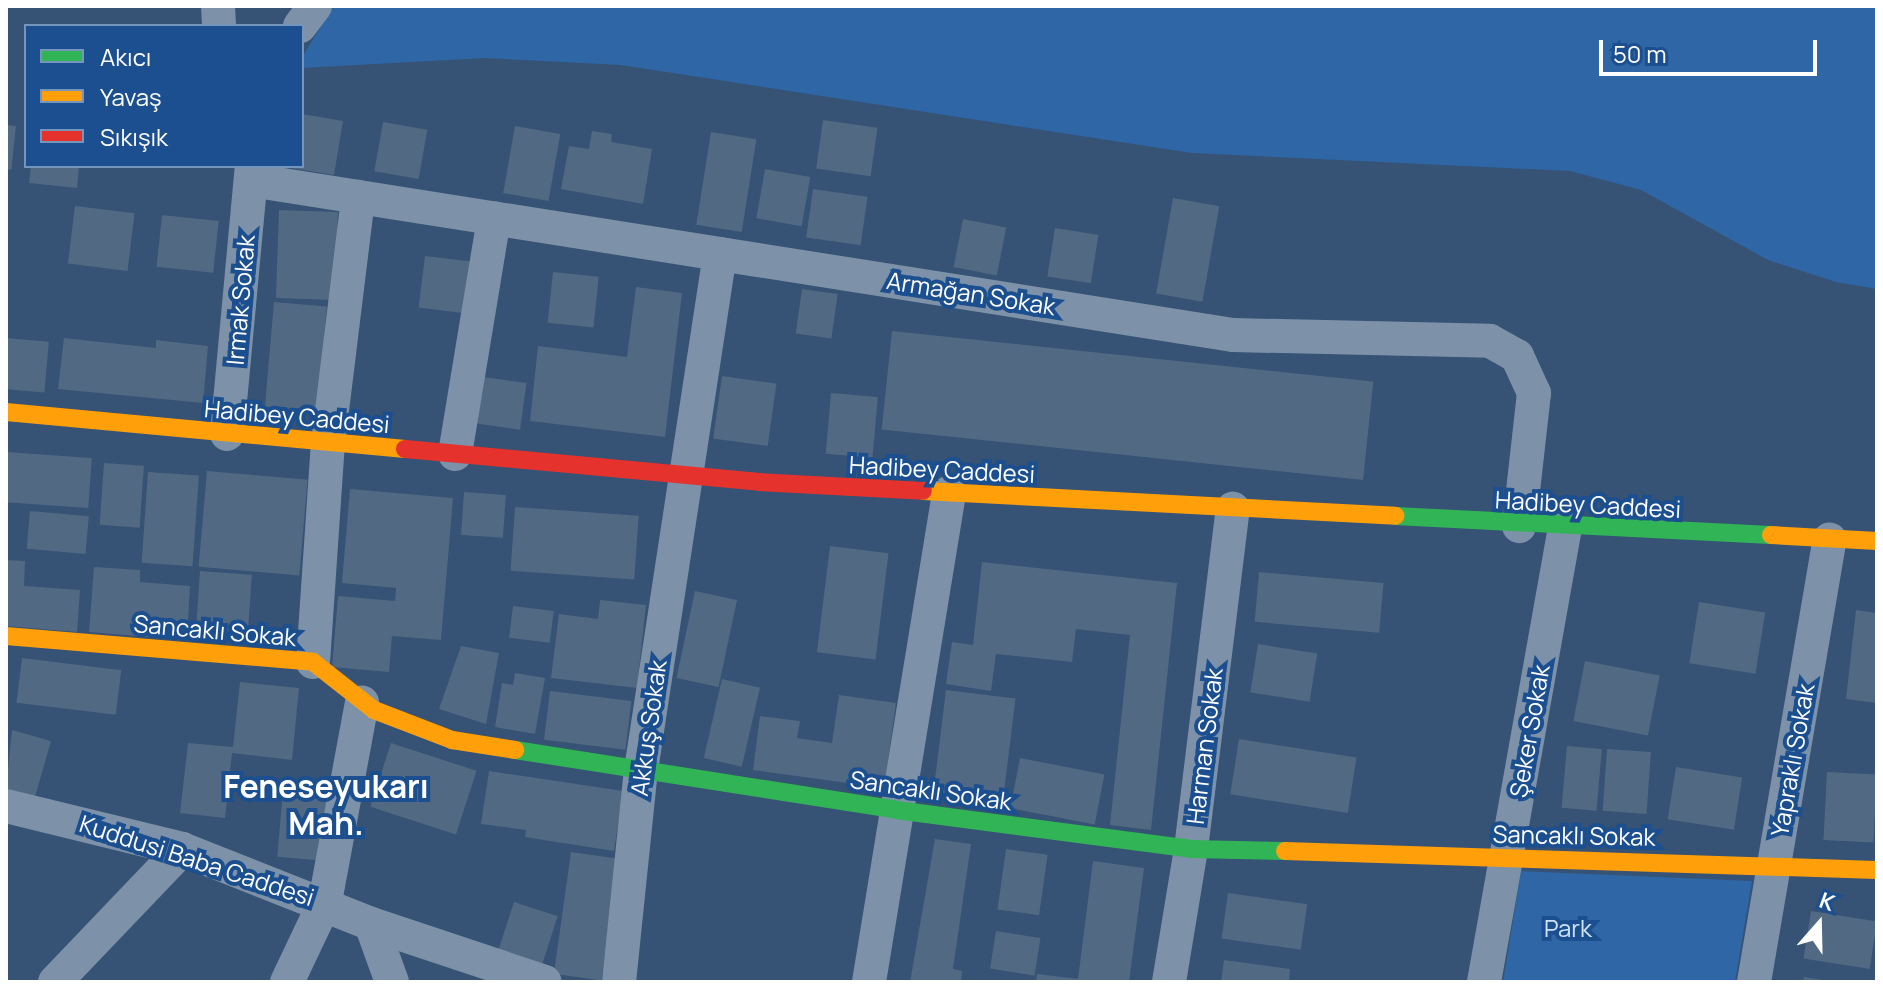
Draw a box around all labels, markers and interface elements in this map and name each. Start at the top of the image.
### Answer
legend [24,24,304,168]
scale bar [1603,24,1821,74]
text: 50 m [1613,37,1667,70]
text: Akıcı [100,40,151,73]
text: Yavaş [100,80,162,113]
text: Sıkışık [100,120,168,153]
street label: Irmak Sokak [220,234,260,366]
street label: Armağan Sokak [885,265,1057,321]
street label: Hadibey Caddesi [203,394,391,438]
street label: Hadibey Caddesi [848,450,1036,488]
street label: Hadibey Caddesi [1494,485,1682,523]
street label: Sancaklı Sokak [133,609,297,651]
street label: Akkuş Sokak [624,658,672,798]
street label: Şeker Sokak [1503,662,1555,800]
street label: Harman Sokak [1180,666,1228,826]
street label: Yapraklı Sokak [1764,681,1820,839]
street label: Sancaklı Sokak [848,764,1014,816]
district label: Feneseyukarı Mah. [223,768,429,843]
street label: Kuddusi Baba Caddesi [76,808,318,912]
street label: Sancaklı Sokak [1492,819,1656,851]
north arrow [1779,884,1859,964]
text: K [1815,885,1839,918]
park label: Park [1544,914,1592,942]

